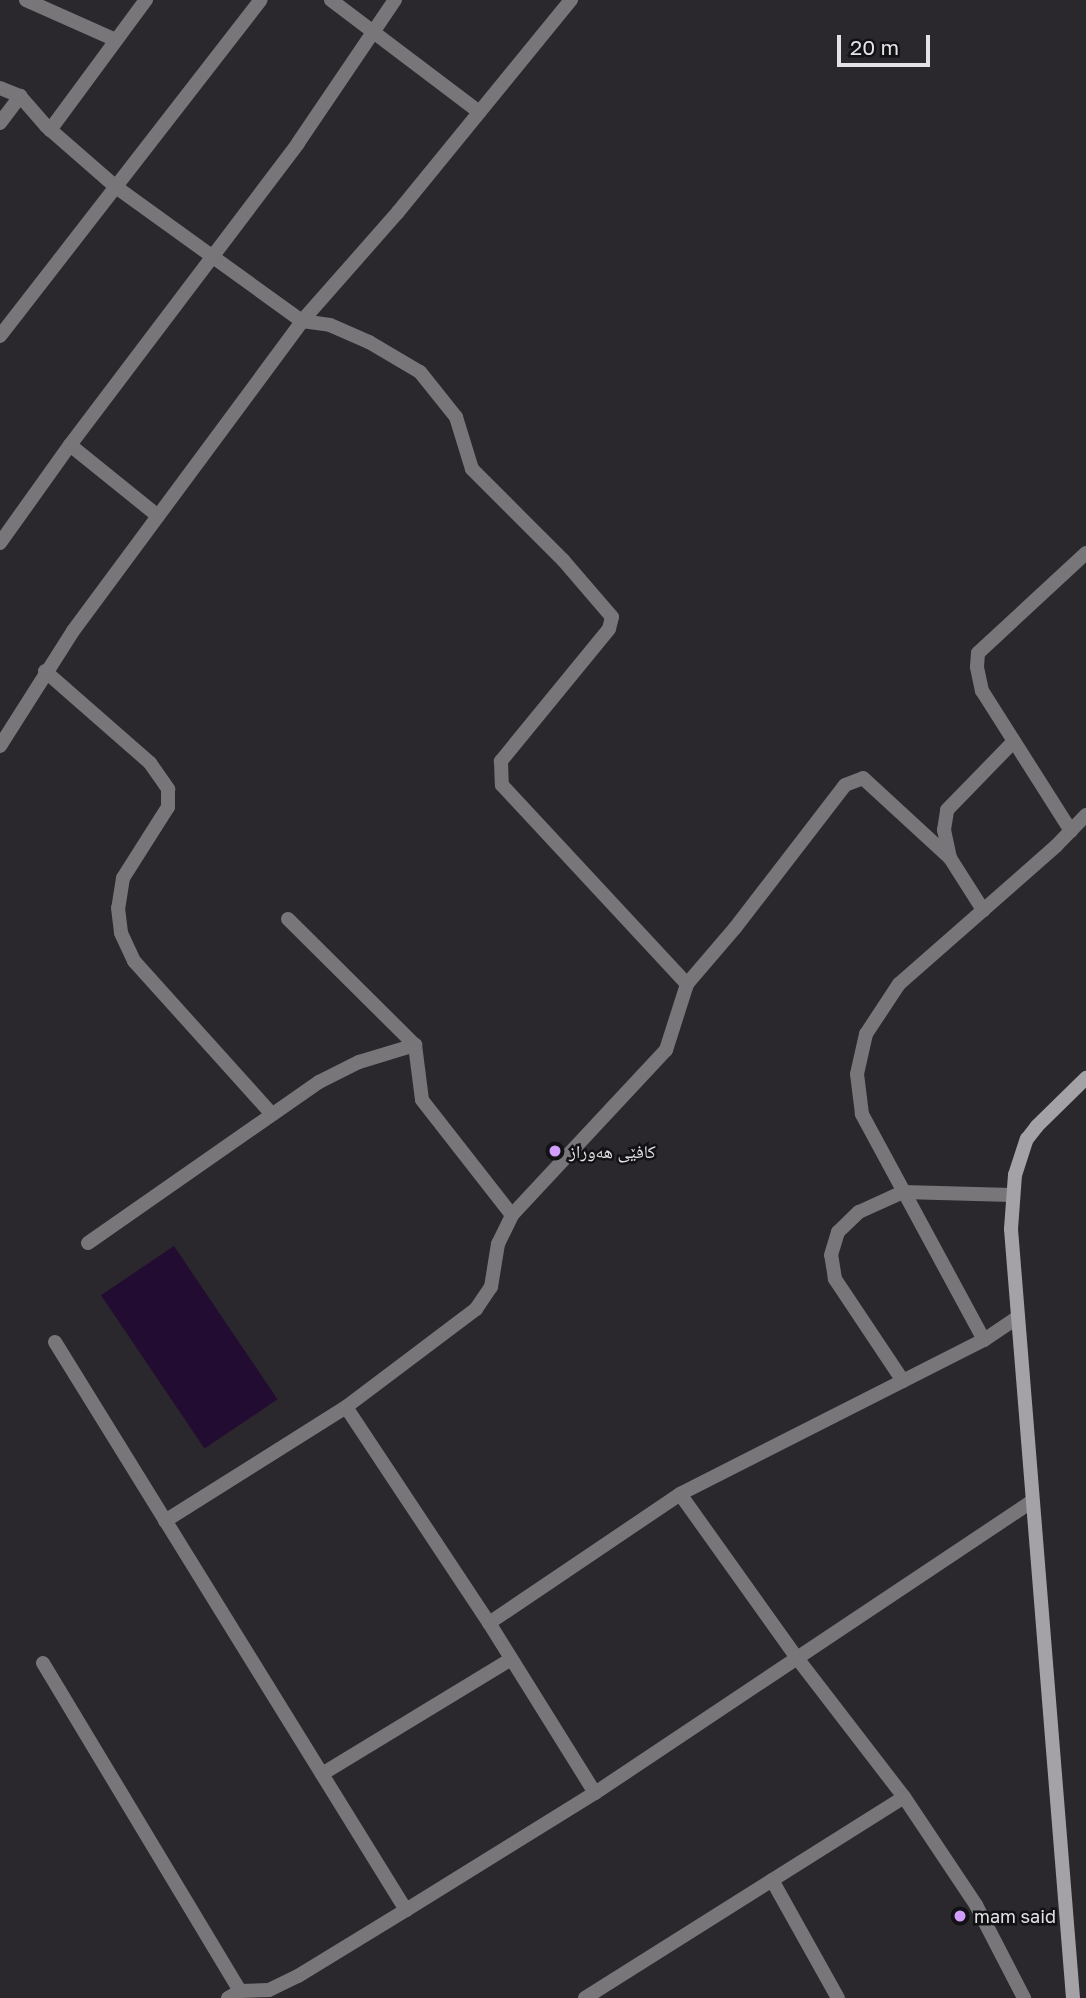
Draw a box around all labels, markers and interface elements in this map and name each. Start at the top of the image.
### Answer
scale bar [841,21,934,65]
text: 20 m [850,34,899,60]
place label: کافێی هەوراز [569,1140,656,1162]
marker: کافێی هەوراز [547,1143,563,1159]
place label: mam said [974,1905,1056,1927]
marker: mam said [952,1908,968,1924]

